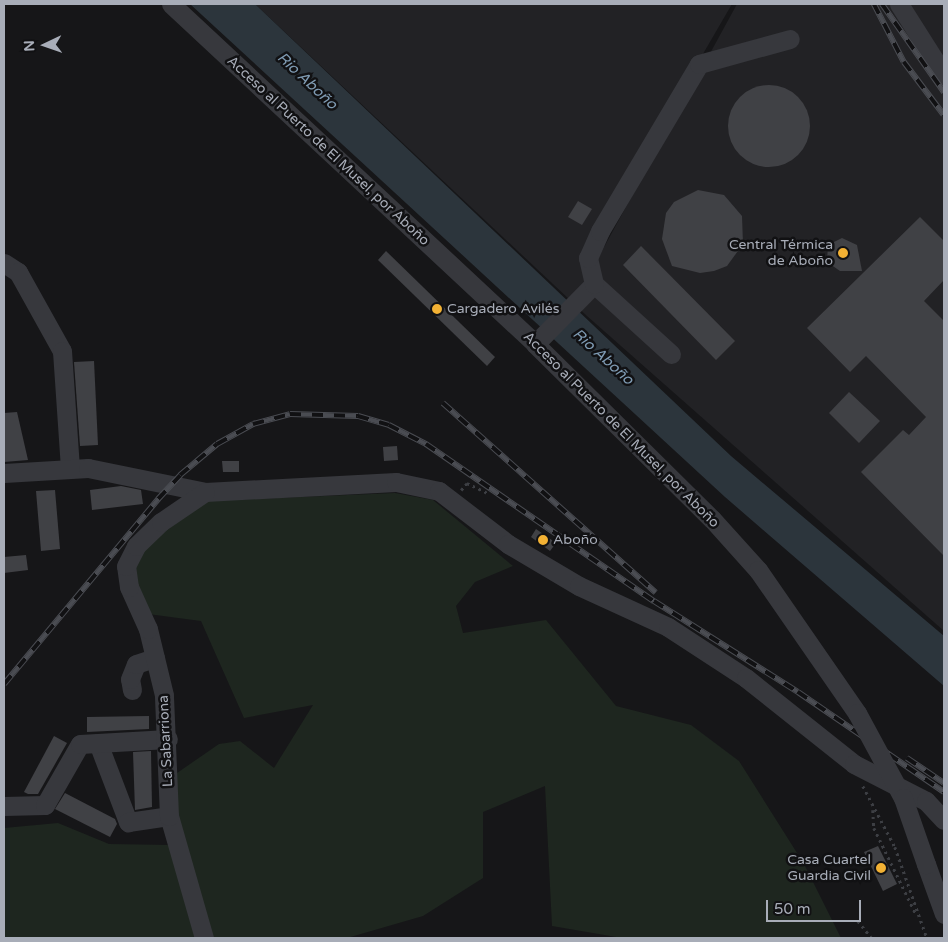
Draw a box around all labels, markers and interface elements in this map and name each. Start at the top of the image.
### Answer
north arrow [20,20,70,70]
text: N [21,40,38,52]
water label: Rio Aboño [273,49,341,113]
street label: Acceso al Puerto de El Musel, por Aboño [223,53,433,249]
place label: Central Térmica de Aboño [729,237,833,270]
marker: Central Térmica de Aboño [837,247,849,259]
place label: Cargadero Avilés [447,301,559,317]
marker: Cargadero Avilés [431,303,443,315]
water label: Rio Aboño [569,325,637,389]
street label: Acceso al Puerto de El Musel, por Aboño [520,329,722,531]
place label: Aboño [553,532,598,548]
marker: Aboño [537,534,549,546]
street label: La Sabarriona [155,695,177,787]
place label: Casa Cuartel Guardia Civil [787,852,871,884]
marker: Casa Cuartel Guardia Civil [875,862,887,874]
scale bar [768,890,863,922]
text: 50 m [774,900,811,918]

